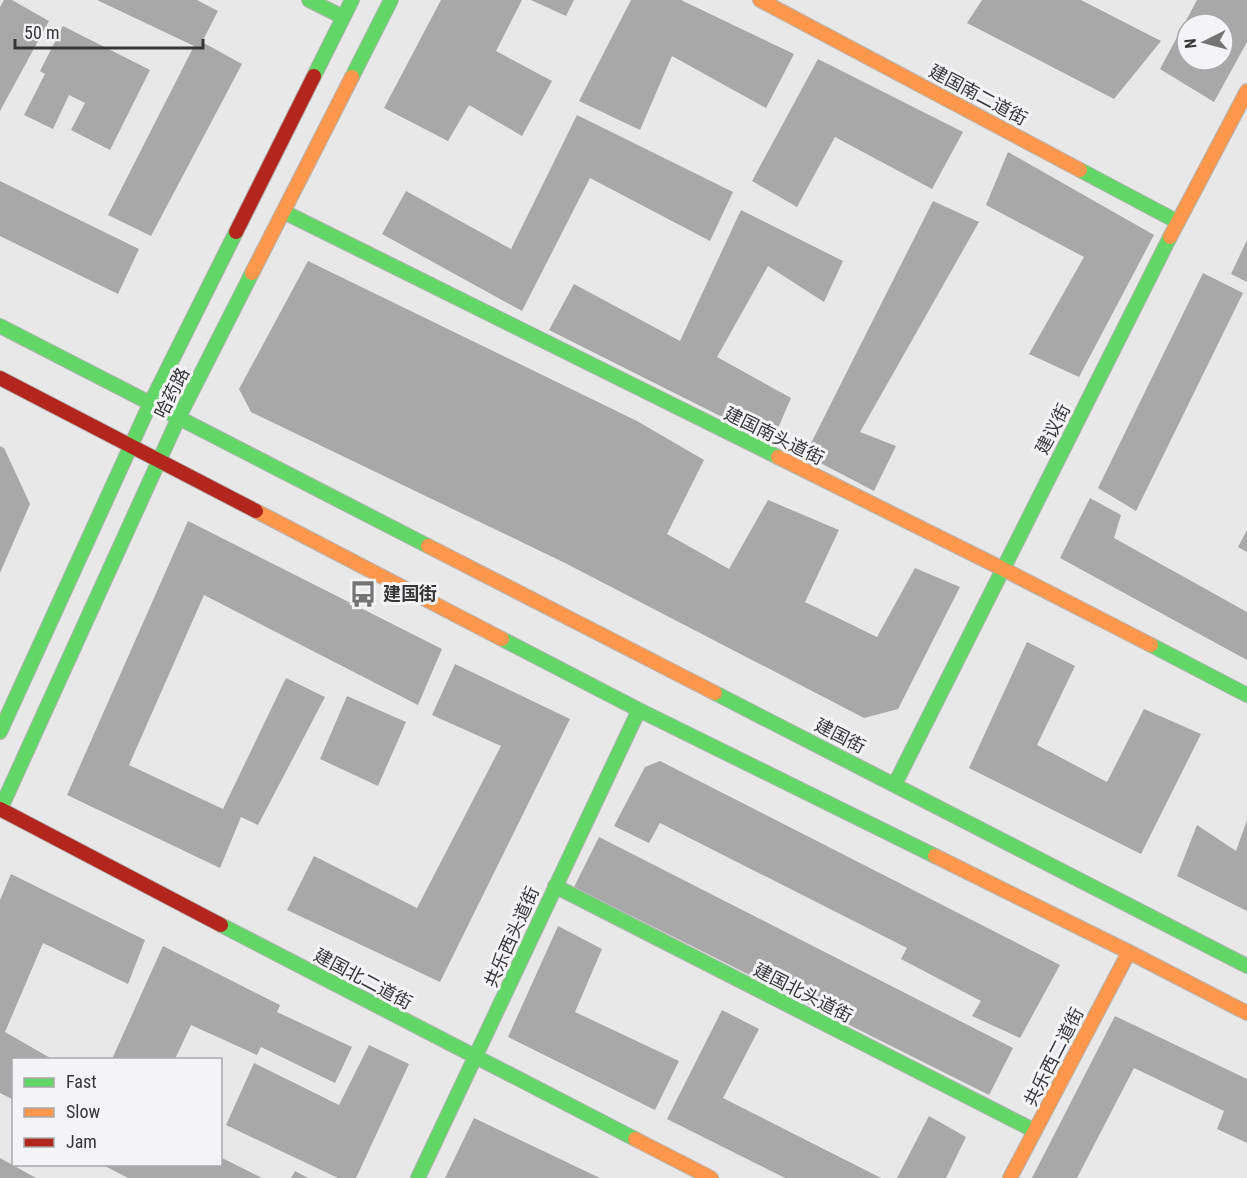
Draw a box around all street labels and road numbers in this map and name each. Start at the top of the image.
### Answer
street label: 建国南二道街 [926,60,1031,129]
street label: 哈药路 [150,364,193,422]
street label: 建议街 [1031,400,1074,458]
street label: 建国南头道街 [721,402,827,469]
street label: 建国街 [811,714,869,757]
street label: 共乐西头道街 [480,883,543,990]
street label: 建国北二道街 [311,944,416,1013]
street label: 建国北头道街 [750,959,856,1026]
street label: 共乐西二道街 [1020,1004,1087,1110]

